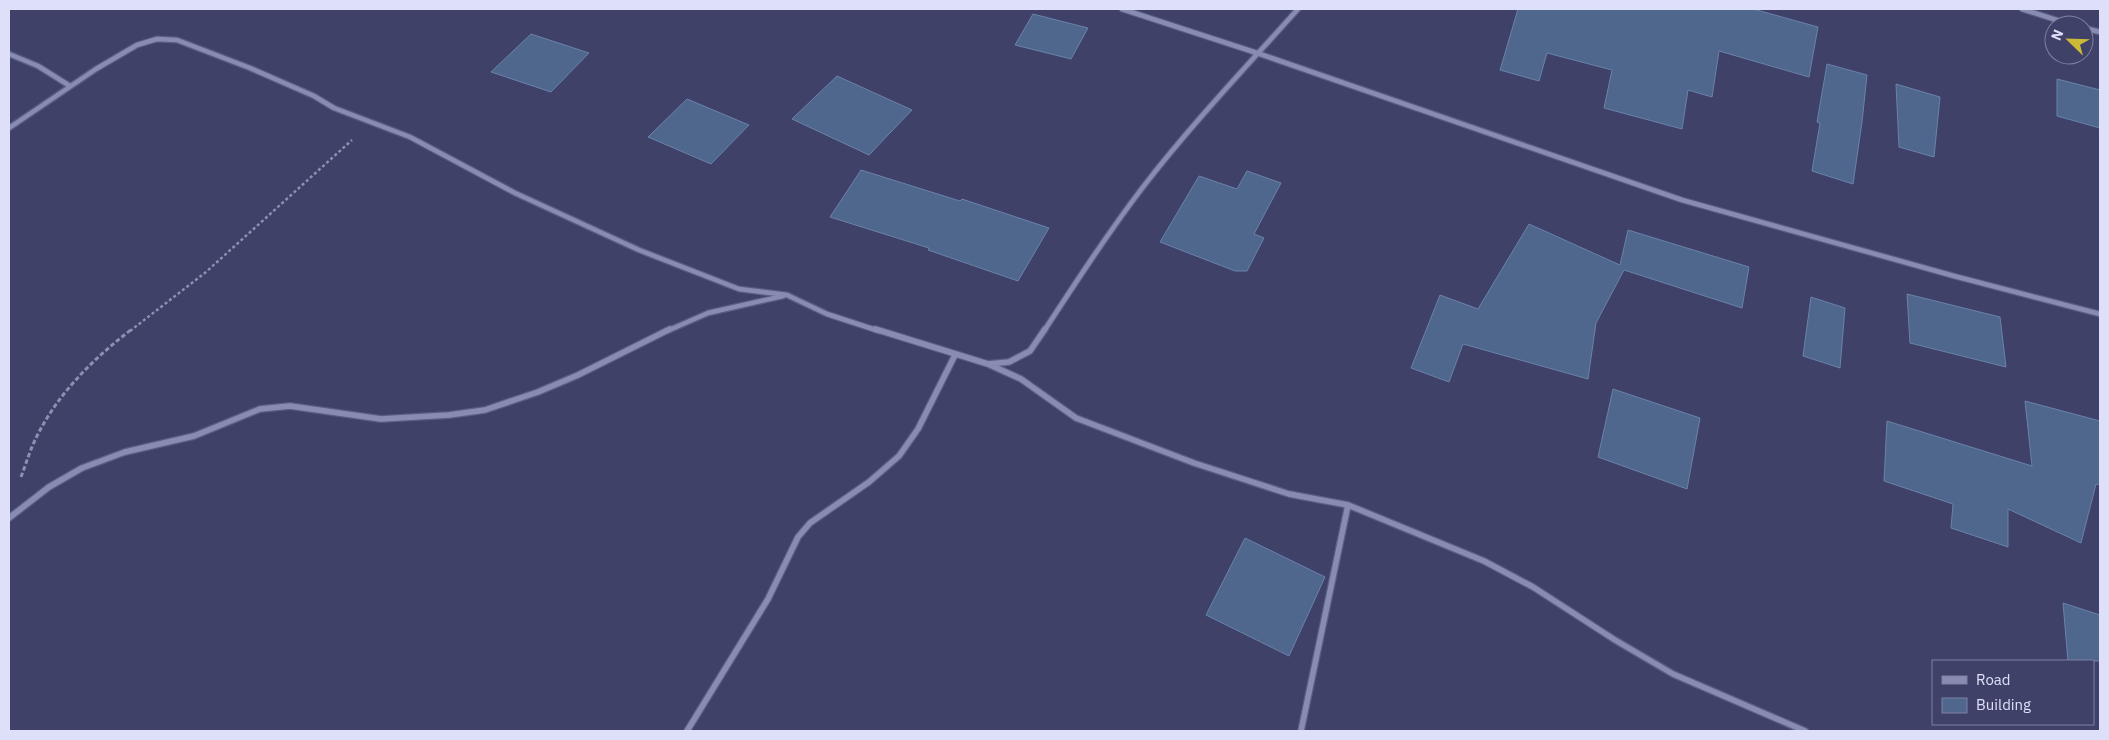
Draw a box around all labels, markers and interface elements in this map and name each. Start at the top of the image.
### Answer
north arrow [2044,15,2094,65]
text: N [2047,27,2067,43]
legend [1932,660,2094,725]
text: Road [1976,670,2011,689]
text: Building [1976,695,2031,714]

